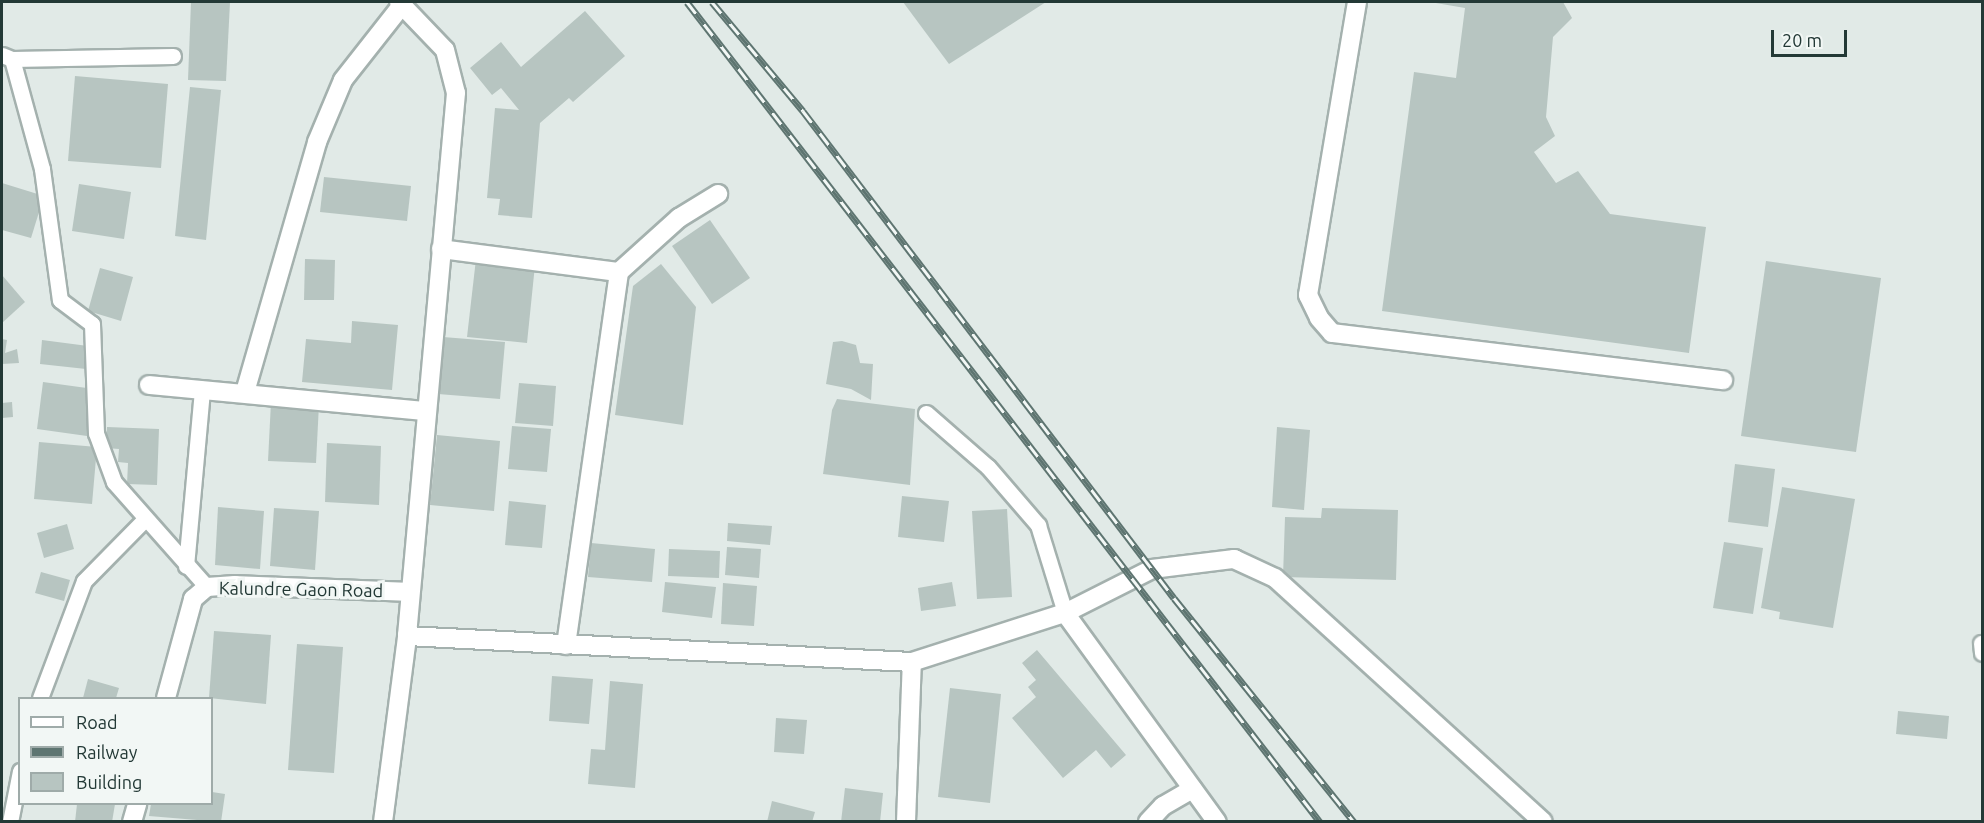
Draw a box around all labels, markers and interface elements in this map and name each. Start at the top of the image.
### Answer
scale bar [1774,18,1850,56]
text: 20 m [1782,30,1822,50]
street label: Kalundre Gaon Road [219,577,383,601]
legend [18,697,213,805]
text: Road [76,712,118,732]
text: Railway [76,742,137,762]
text: Building [76,772,142,792]

